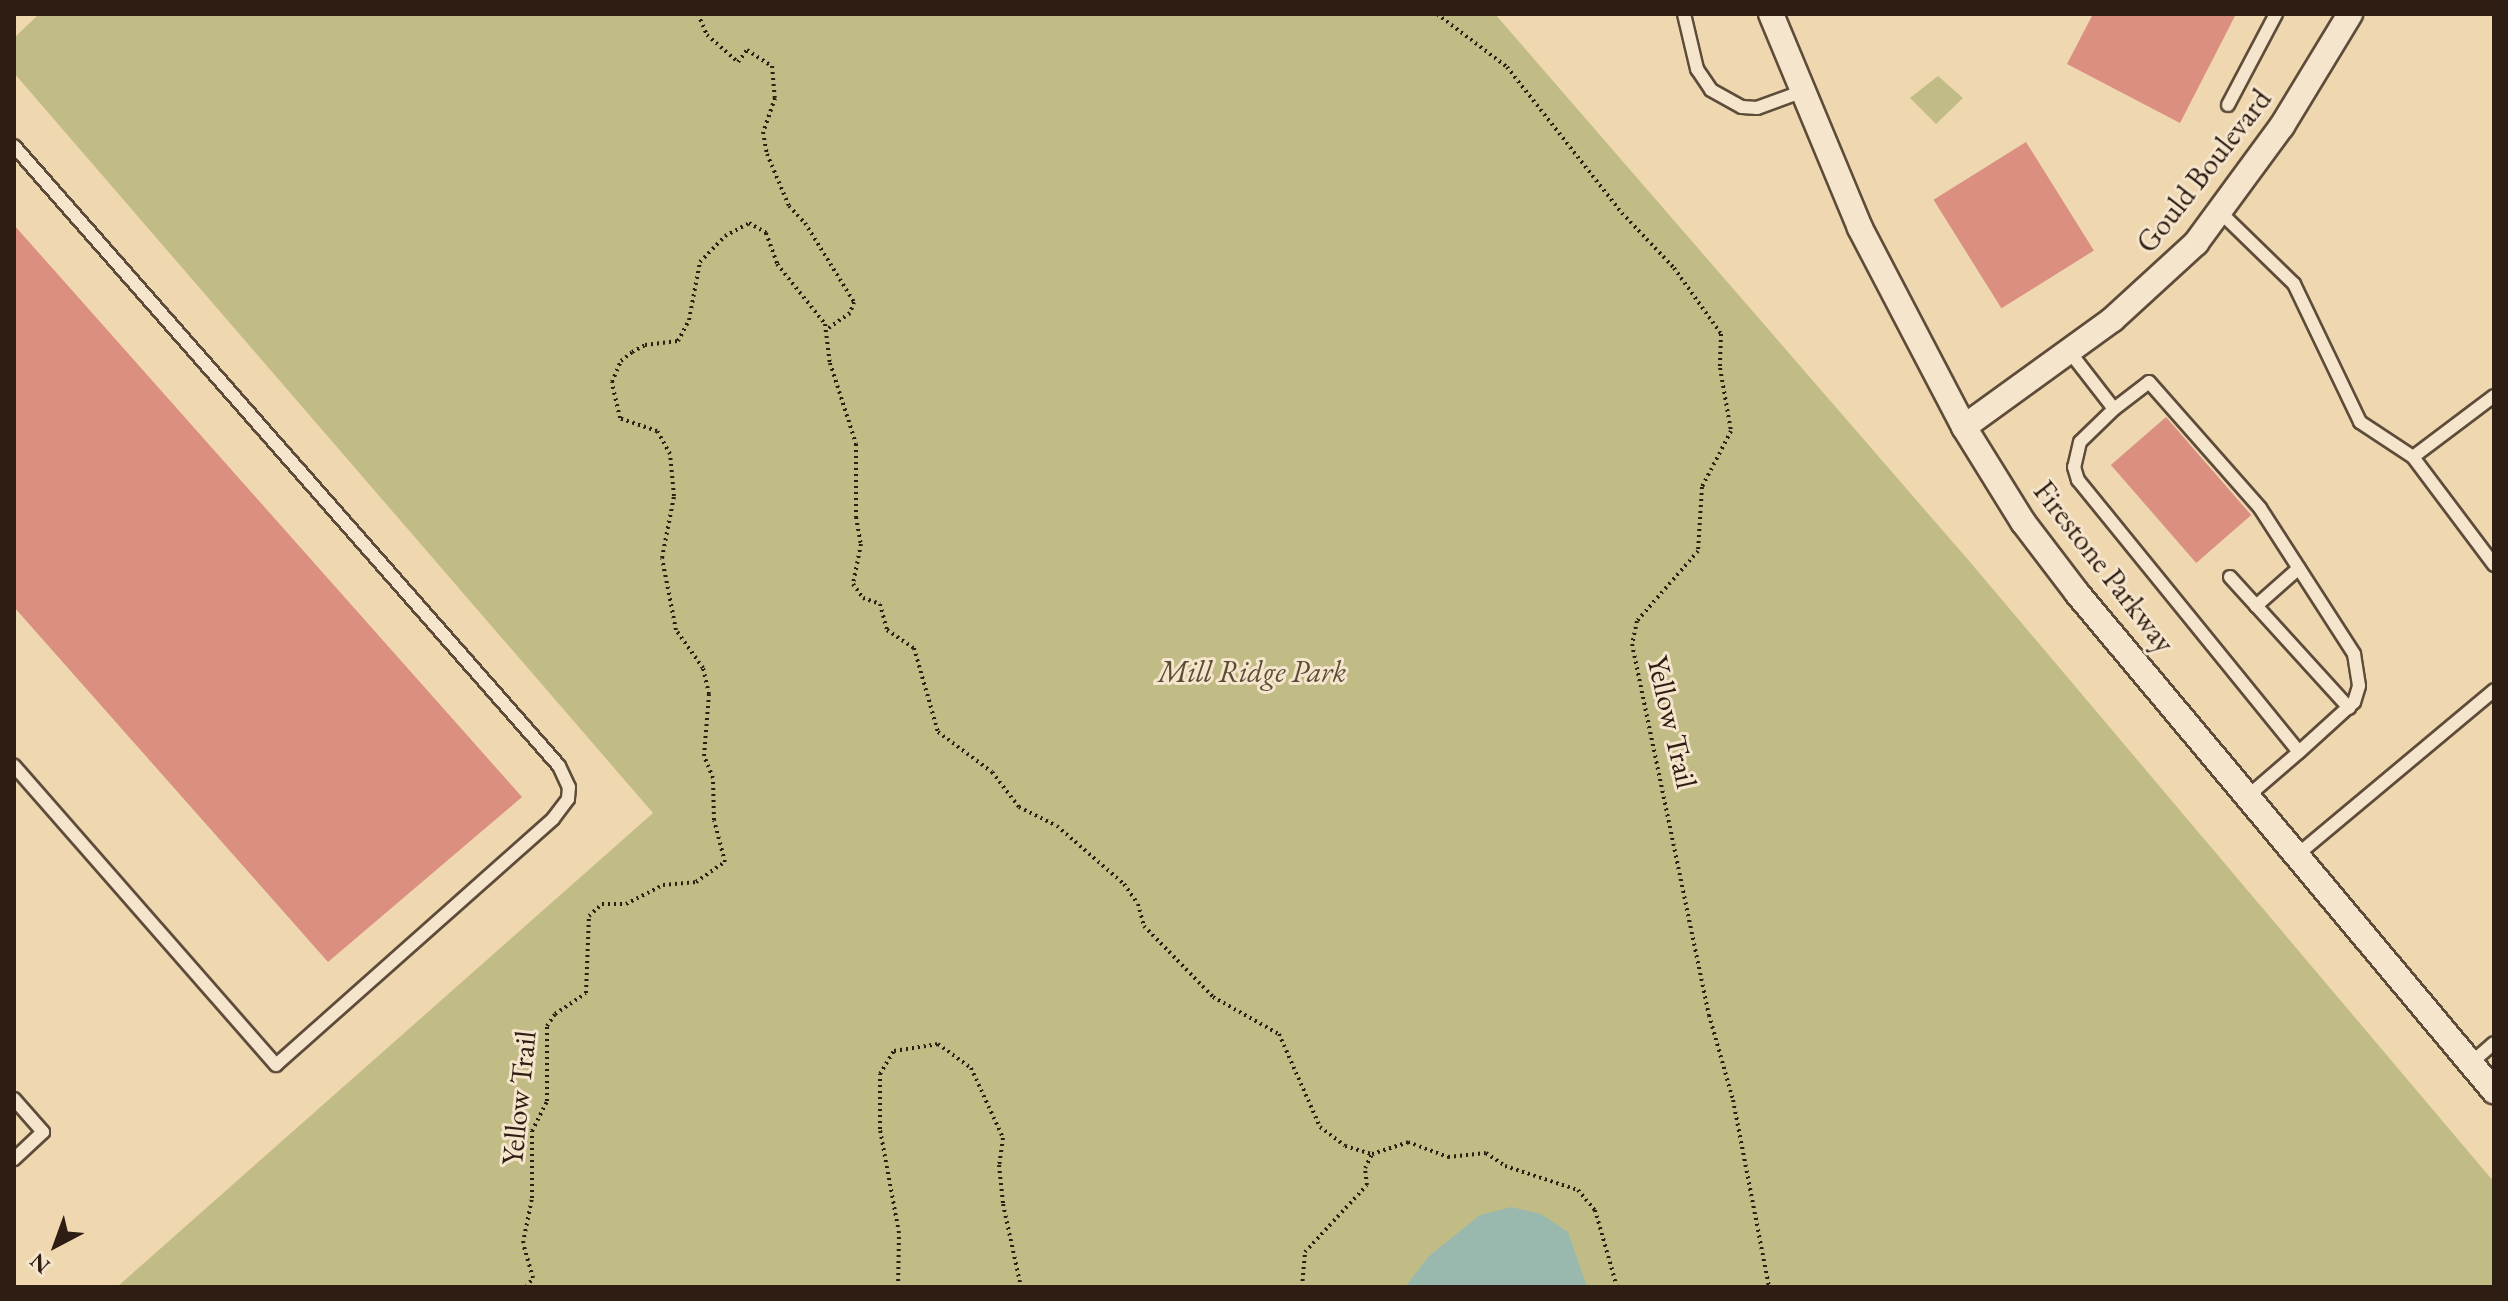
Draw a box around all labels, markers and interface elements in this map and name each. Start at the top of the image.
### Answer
street label: Gould Boulevard [2129,82,2279,260]
street label: Firestone Parkway [2026,474,2182,660]
street label: Yellow Trail [1639,652,1705,792]
park label: Mill Ridge Park [1158,654,1346,690]
street label: Yellow Trail [494,1029,544,1167]
north arrow [16,1205,96,1285]
text: N [24,1247,56,1280]

